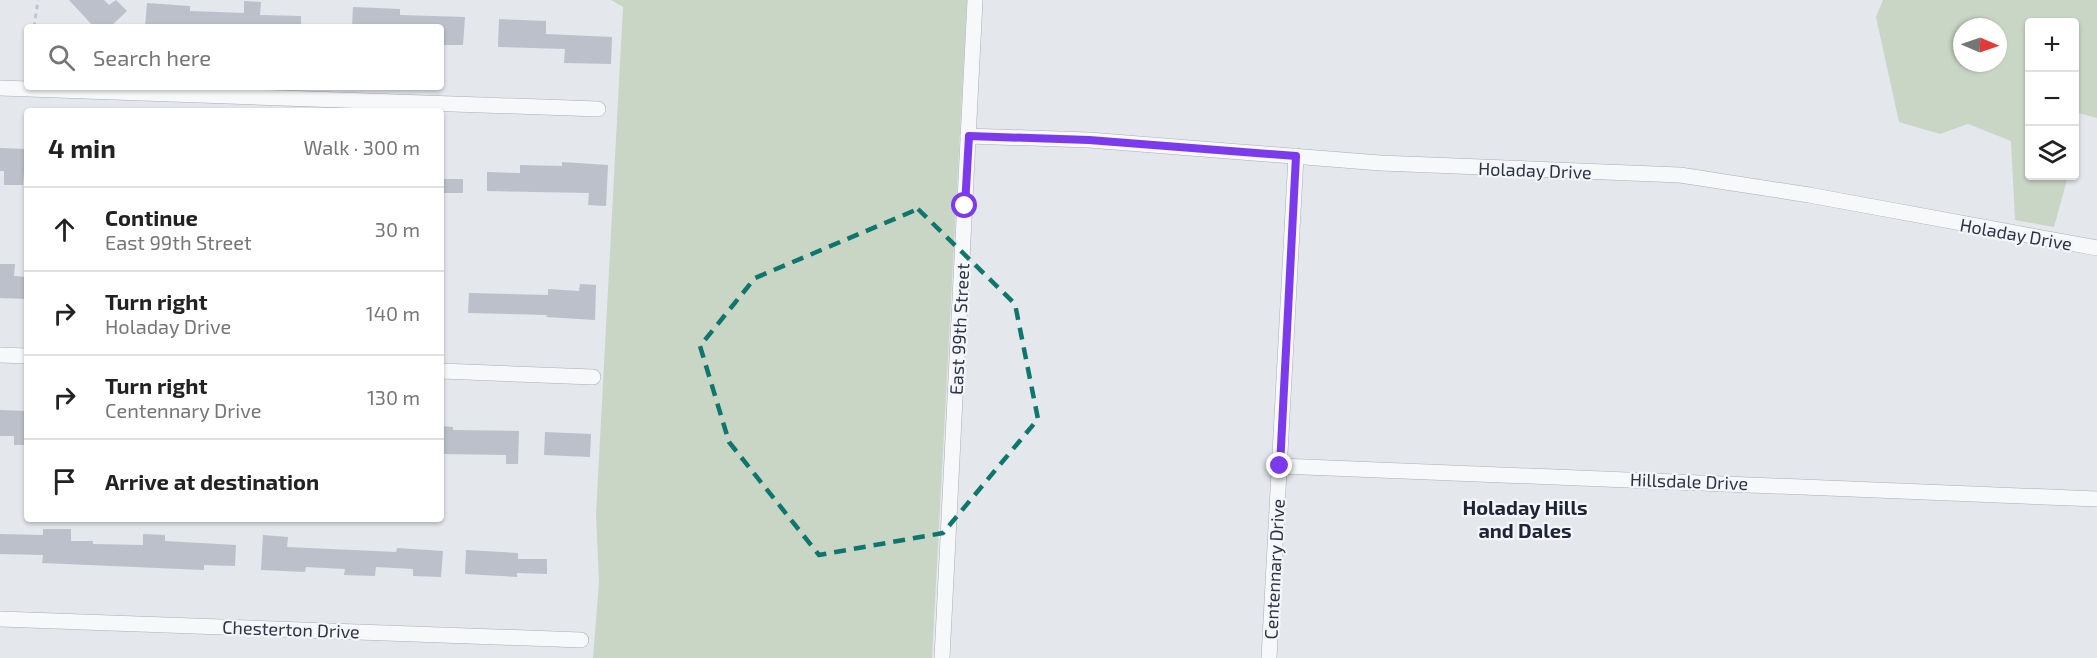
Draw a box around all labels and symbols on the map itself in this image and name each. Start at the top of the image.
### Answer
north arrow [1953,18,2007,72]
street label: Holaday Drive [1478,157,1592,183]
route start [951,192,977,218]
street label: Holaday Drive [1958,213,2074,255]
street label: East 99th Street [945,262,973,395]
route end [1266,452,1292,478]
street label: Hillsdale Drive [1630,468,1748,494]
district label: Holaday Hills and Dales [1462,495,1588,542]
street label: Centennary Drive [1259,498,1289,640]
street label: Chesterton Drive [222,616,360,642]

